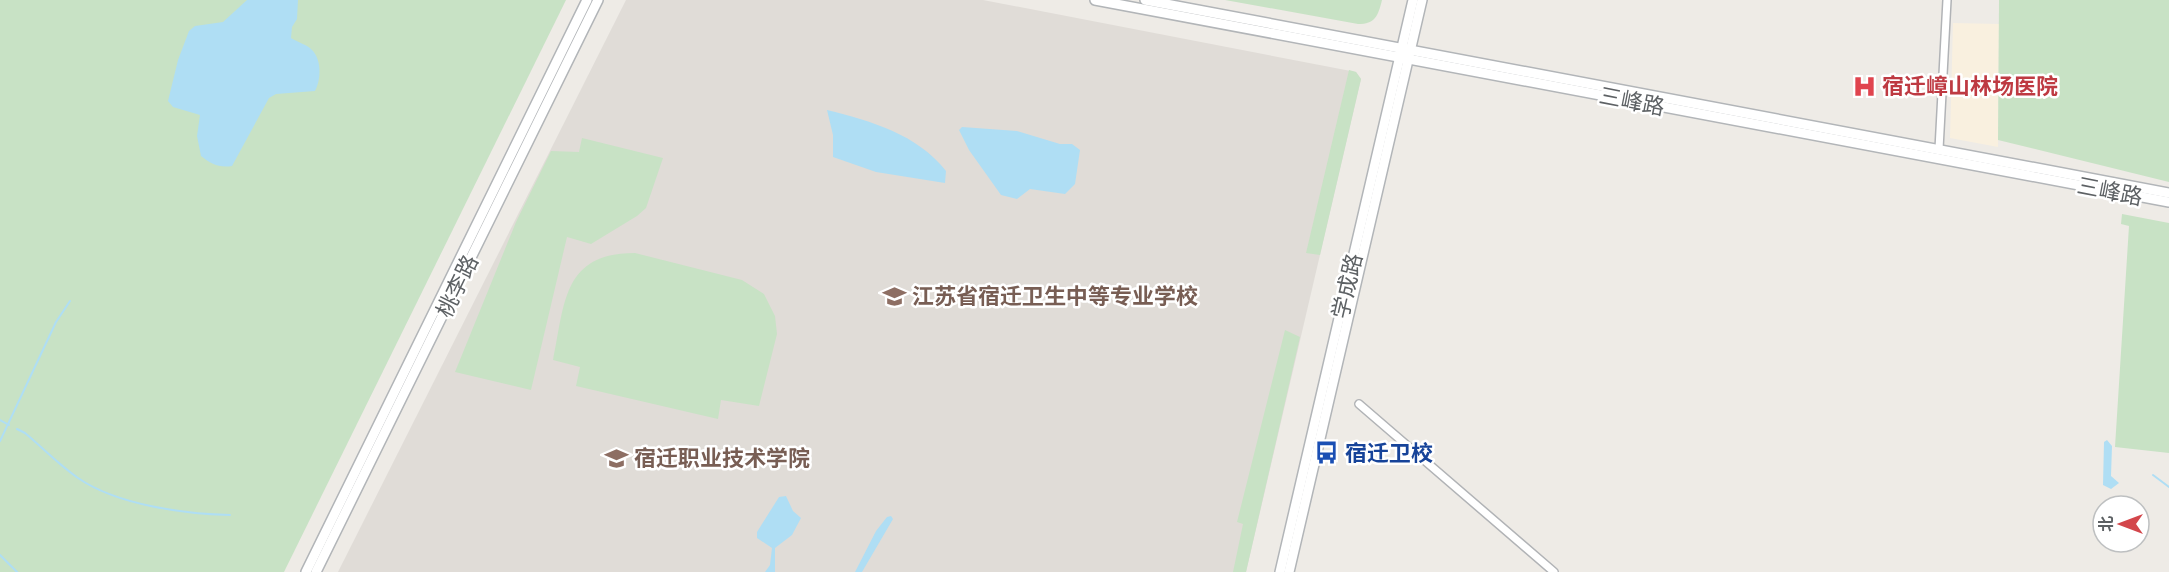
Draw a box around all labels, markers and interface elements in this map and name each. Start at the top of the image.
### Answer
hospital icon: 宿迁嶂山林场医院 [1851,73,1877,99]
place label: 宿迁嶂山林场医院 [1882,73,2058,100]
street label: 三峰路 [1597,82,1667,121]
street label: 三峰路 [2075,172,2145,211]
street label: 桃李路 [431,251,484,322]
street label: 学成路 [1327,251,1368,321]
school or university icon: 江苏省宿迁卫生中等专业学校 [881,283,907,309]
place label: 江苏省宿迁卫生中等专业学校 [912,283,1198,310]
bus stop icon: 宿迁卫校 [1314,440,1340,466]
place label: 宿迁卫校 [1345,440,1433,467]
school or university icon: 宿迁职业技术学院 [603,445,629,471]
place label: 宿迁职业技术学院 [634,445,810,472]
north arrow [2091,494,2151,554]
text: 北 [2097,516,2117,532]

